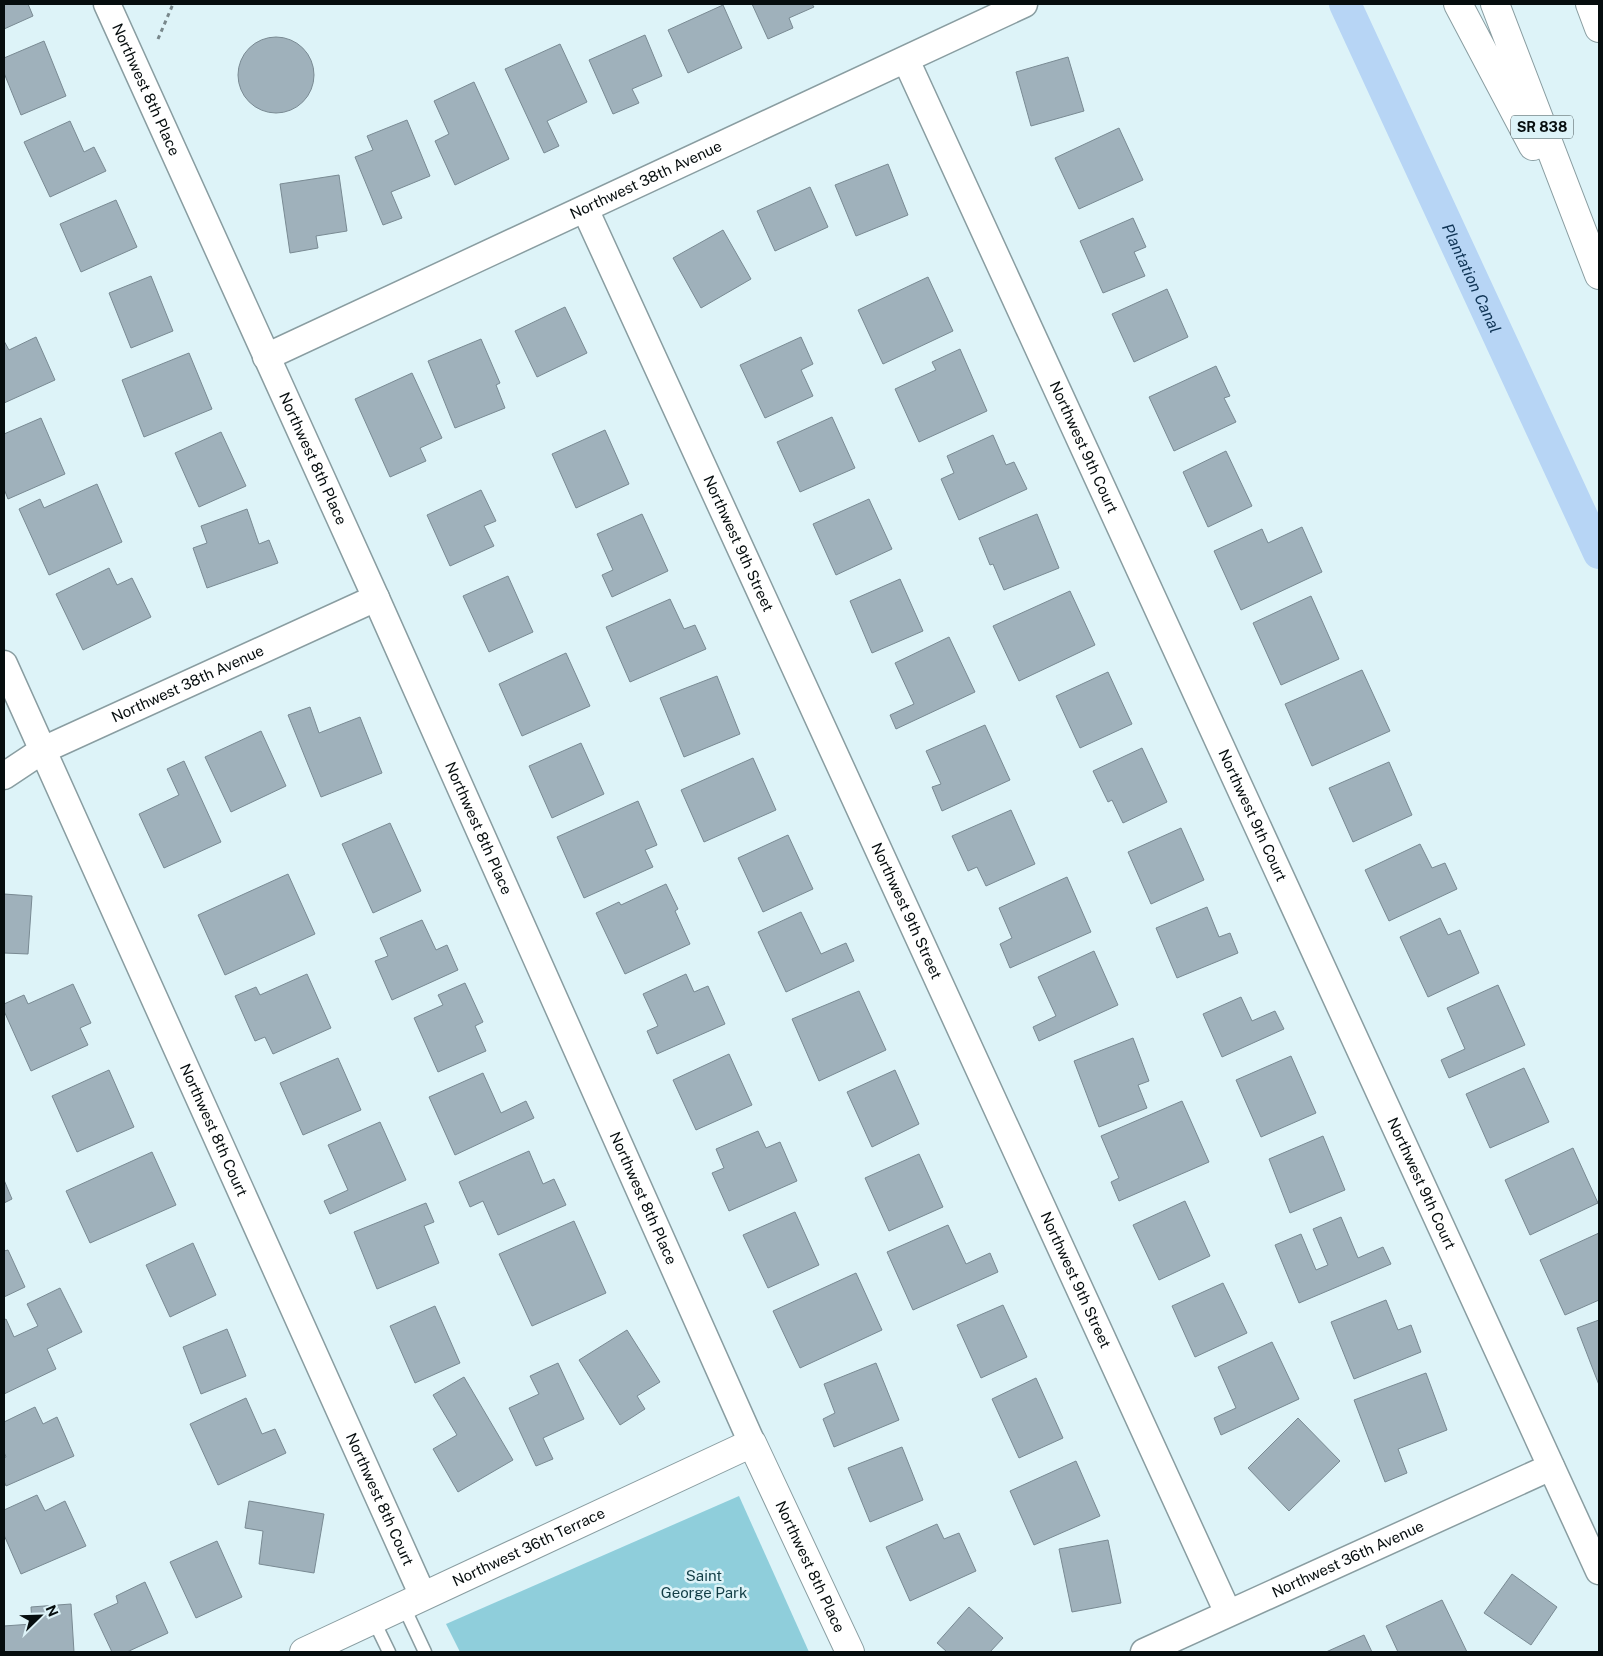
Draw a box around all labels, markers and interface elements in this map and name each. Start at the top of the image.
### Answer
street label: Northwest 8th Place [109,21,184,158]
road number: SR 838 [1511,115,1573,138]
street label: Northwest 38th Avenue [567,137,724,222]
water label: Plantation Canal [1438,221,1505,336]
street label: Northwest 9th Court [1046,378,1122,516]
street label: Northwest 8th Place [276,390,351,527]
street label: Northwest 9th Street [700,473,777,614]
street label: Northwest 38th Avenue [109,641,266,726]
street label: Northwest 9th Court [1215,747,1291,884]
street label: Northwest 8th Place [442,759,516,897]
street label: Northwest 9th Street [868,840,945,982]
street label: Northwest 8th Court [177,1061,251,1199]
street label: Northwest 9th Court [1384,1115,1459,1252]
street label: Northwest 8th Place [607,1129,680,1267]
street label: Northwest 9th Street [1037,1209,1115,1351]
street label: Northwest 8th Court [343,1430,417,1568]
street label: Northwest 8th Place [772,1498,849,1635]
street label: Northwest 36th Terrace [450,1504,607,1590]
street label: Northwest 36th Avenue [1269,1517,1426,1601]
park label: Saint George Park [661,1567,747,1601]
north arrow [15,1591,65,1641]
text: N [42,1603,61,1619]

